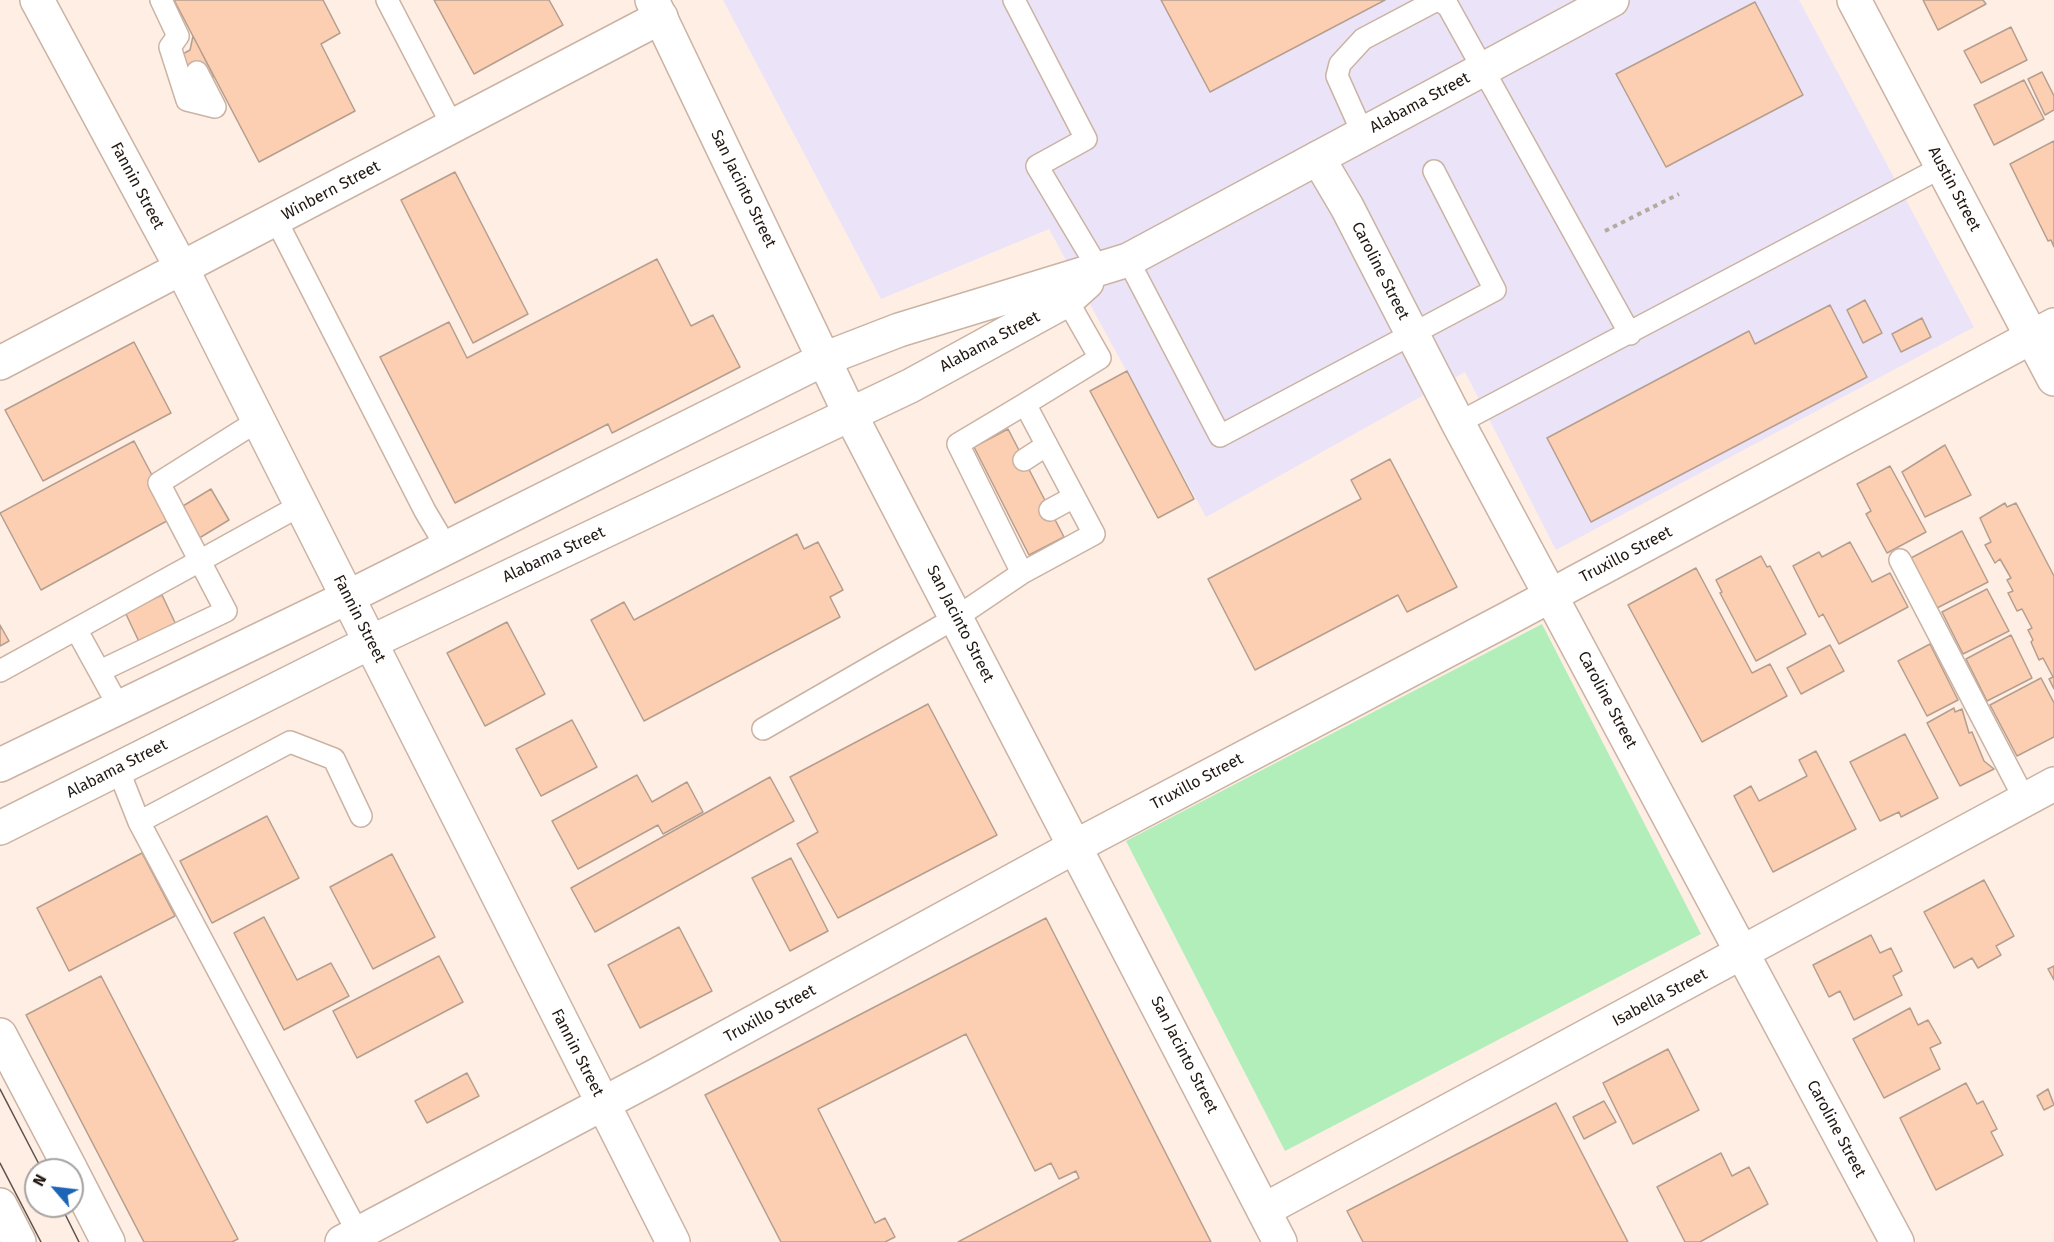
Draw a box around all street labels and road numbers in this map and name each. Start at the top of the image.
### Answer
street label: Alabama Street [1367,69,1473,137]
street label: San Jacinto Street [706,127,780,251]
street label: Fannin Street [106,139,168,233]
street label: Austin Street [1924,143,1984,235]
street label: Winbern Street [279,157,383,225]
street label: Caroline Street [1347,219,1413,323]
street label: Alabama Street [937,308,1043,376]
street label: Alabama Street [500,523,608,587]
street label: Truxillo Street [1577,523,1675,587]
street label: San Jacinto Street [922,562,998,686]
street label: Fannin Street [329,572,389,666]
street label: Caroline Street [1573,648,1641,752]
street label: Alabama Street [63,735,171,803]
street label: Truxillo Street [1148,750,1246,814]
street label: Isabella Street [1609,965,1711,1031]
street label: Truxillo Street [721,981,819,1047]
street label: San Jacinto Street [1146,993,1222,1117]
street label: Fannin Street [547,1006,607,1100]
street label: Caroline Street [1802,1077,1870,1181]

